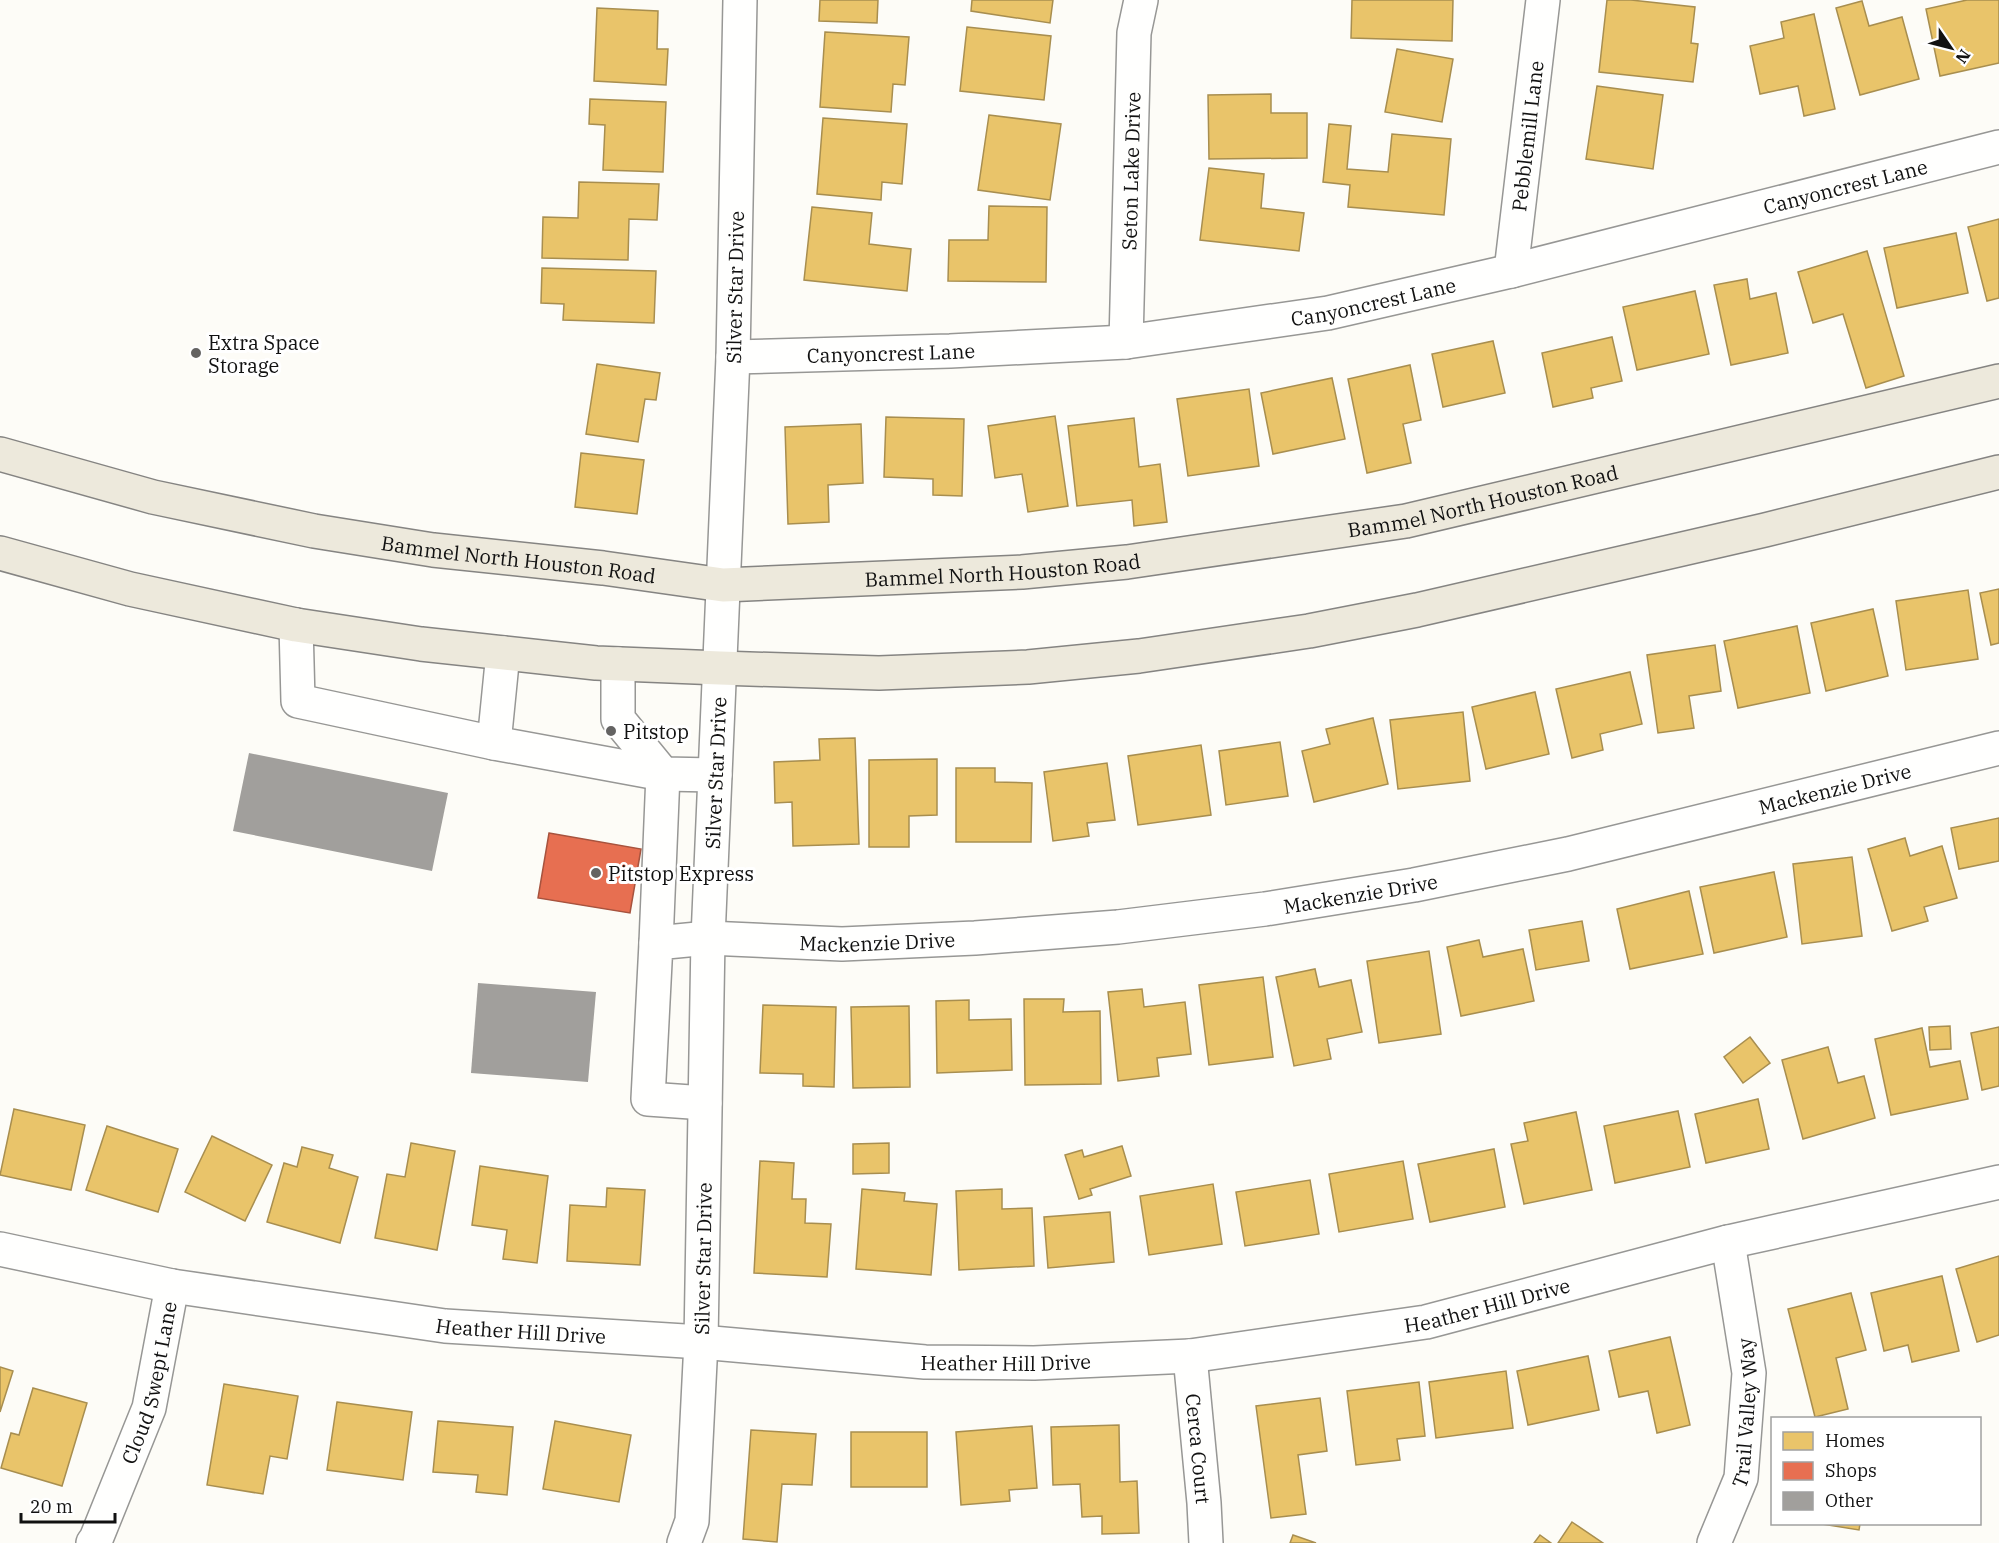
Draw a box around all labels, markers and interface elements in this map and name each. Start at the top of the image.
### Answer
north arrow [1921,18,1981,78]
text: N [1951,46,1975,68]
street label: Pebblemill Lane [1505,59,1549,213]
street label: Seton Lake Drive [1115,92,1146,251]
street label: Canyoncrest Lane [1760,152,1930,220]
street label: Silver Star Drive [719,211,749,364]
street label: Canyoncrest Lane [1289,271,1459,332]
place label: Extra Space Storage [208,329,319,379]
street label: Canyoncrest Lane [806,336,976,368]
marker: Extra Space Storage [189,346,203,360]
street label: Bammel North Houston Road [1346,458,1621,543]
street label: Bammel North Houston Road [379,528,658,589]
street label: Bammel North Houston Road [864,547,1142,592]
street label: Silver Star Drive [698,696,732,850]
place label: Pitstop [623,718,689,745]
marker: Pitstop [604,724,618,738]
street label: Mackenzie Drive [1756,757,1914,820]
place label: Pitstop Express [608,860,754,887]
marker: Pitstop Express [589,866,603,880]
street label: Mackenzie Drive [1281,867,1440,919]
street label: Mackenzie Drive [799,925,956,958]
street label: Silver Star Drive [688,1182,717,1335]
street label: Heather Hill Drive [1402,1271,1573,1339]
street label: Cloud Swept Lane [114,1299,182,1468]
street label: Heather Hill Drive [434,1311,607,1350]
street label: Trail Valley Way [1725,1336,1763,1492]
street label: Heather Hill Drive [920,1347,1092,1377]
street label: Cerca Court [1180,1392,1218,1505]
legend [1771,1417,1981,1525]
text: Homes [1825,1429,1885,1452]
text: Shops [1825,1459,1877,1482]
scale bar [21,1486,116,1524]
text: Other [1825,1489,1873,1512]
text: 20 m [30,1495,73,1518]

